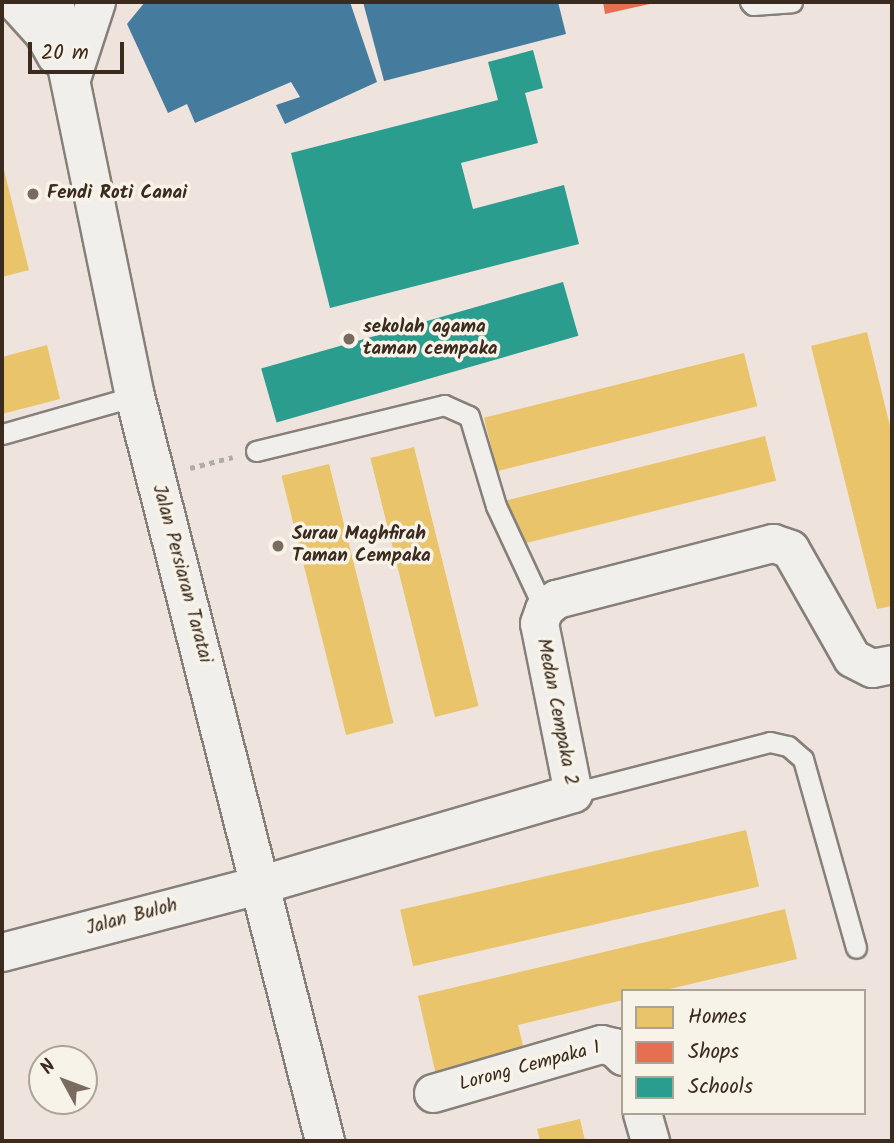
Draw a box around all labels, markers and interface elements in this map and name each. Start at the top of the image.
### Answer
scale bar [32,28,128,72]
text: 20 m [41,37,89,70]
place label: Fendi Roti Canai [47,183,187,205]
marker: Fendi Roti Canai [25,186,41,202]
place label: sekolah agama taman cempaka [363,317,497,361]
marker: sekolah agama taman cempaka [341,331,357,347]
street label: Jalan Persiaran Taratai [146,482,216,666]
place label: Surau Maghfirah Taman Cempaka [292,524,431,568]
marker: Surau Maghfirah Taman Cempaka [270,538,286,554]
street label: Medan Cempaka 2 [531,637,581,787]
street label: Jalan Buloh [84,895,180,941]
legend [621,989,866,1115]
text: Homes [688,1001,747,1034]
text: Shops [688,1036,739,1069]
street label: Lorong Cempaka 1 [457,1037,603,1097]
north arrow [28,1045,98,1115]
text: N [33,1053,64,1082]
text: Schools [688,1071,753,1104]

